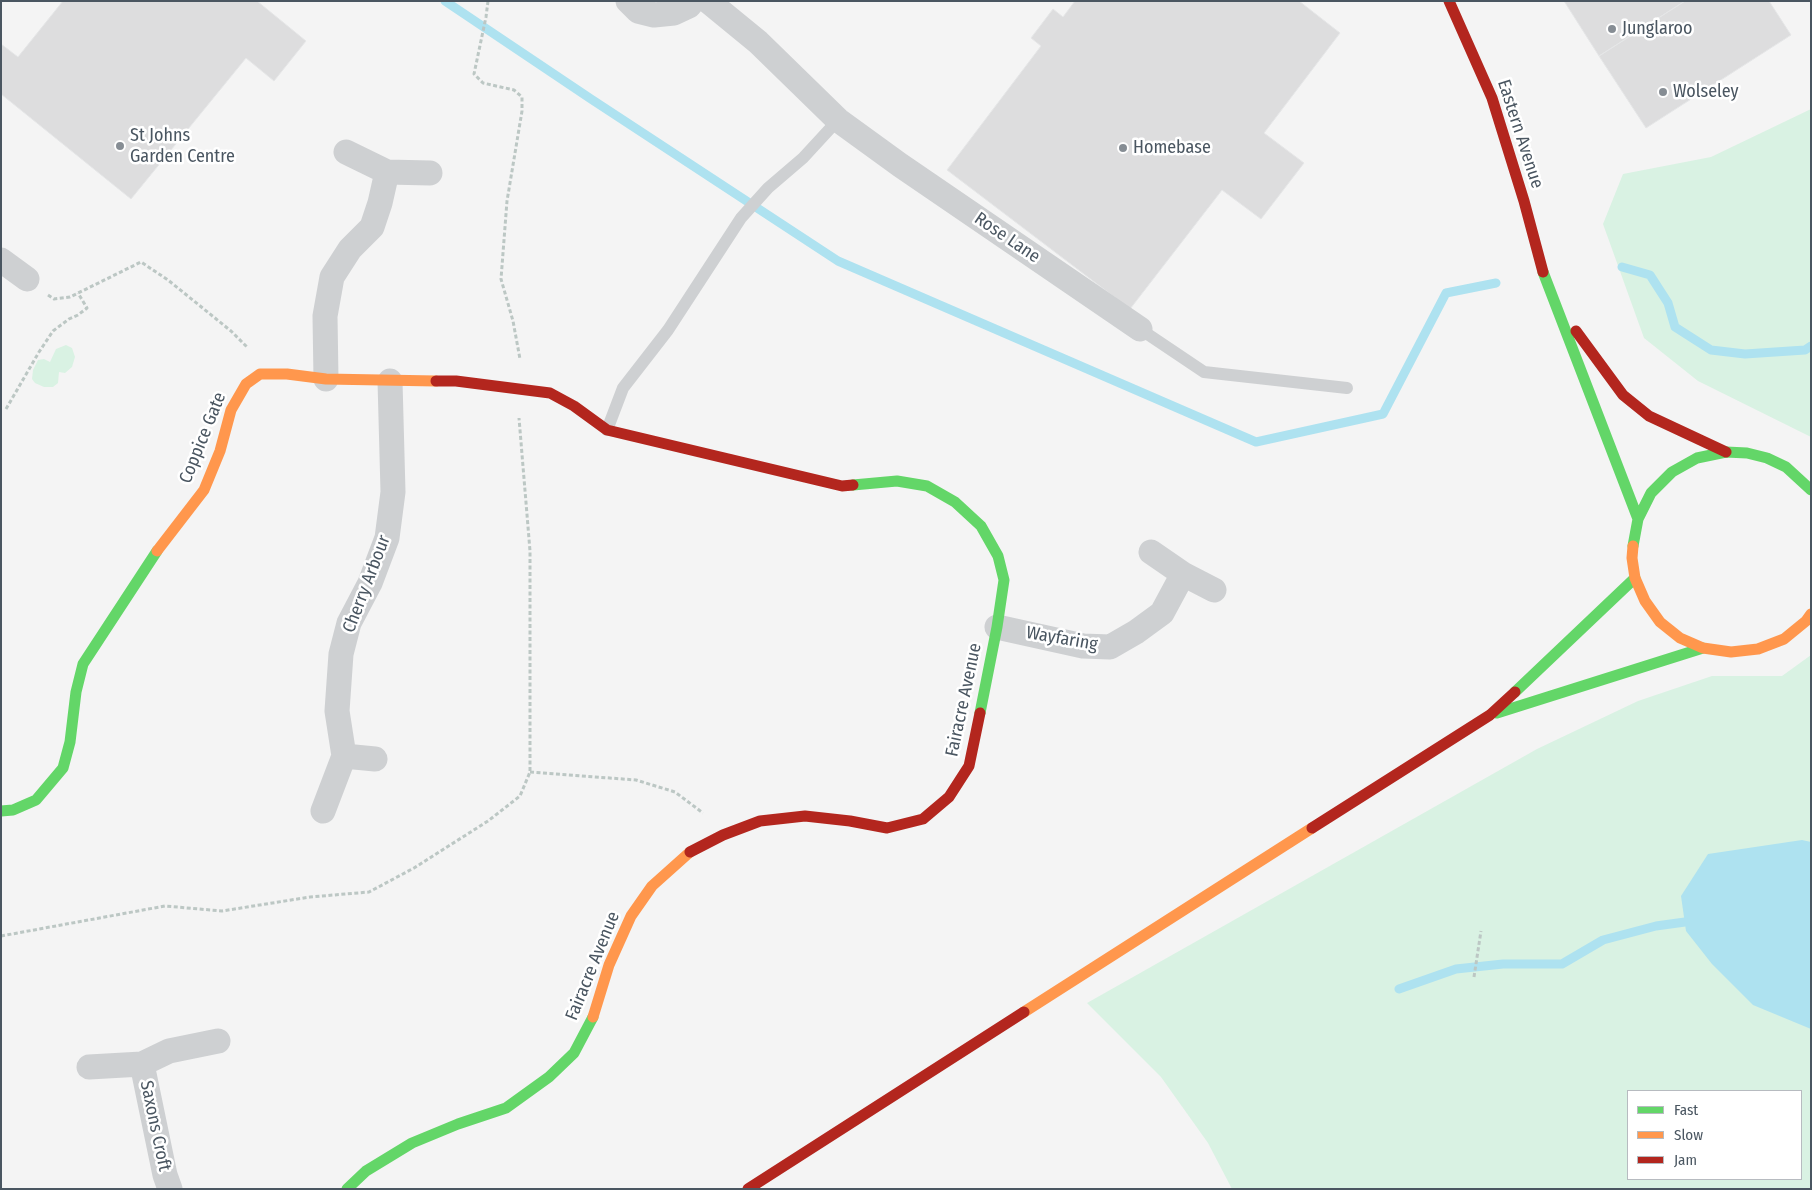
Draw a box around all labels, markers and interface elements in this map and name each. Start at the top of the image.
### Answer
place label: Junglaroo [1622,18,1692,40]
marker: Junglaroo [1606,23,1618,35]
street label: Eastern Avenue [1492,77,1548,191]
place label: Wolseley [1673,81,1739,103]
marker: Wolseley [1657,86,1669,98]
place label: St Johns Garden Centre [130,125,235,168]
place label: Homebase [1133,137,1211,159]
marker: St Johns Garden Centre [114,140,126,152]
marker: Homebase [1117,142,1129,154]
street label: Rose Lane [970,208,1044,268]
street label: Coppice Gate [175,389,231,487]
street label: Cherry Arbour [339,532,395,636]
street label: Wayfaring [1025,622,1099,656]
street label: Fairacre Avenue [941,641,987,759]
street label: Fairacre Avenue [561,908,625,1024]
street label: Saxons Croft [135,1079,175,1173]
legend [1627,1090,1802,1180]
text: Fast [1674,1101,1698,1119]
text: Slow [1674,1126,1703,1144]
text: Jam [1674,1151,1697,1169]

